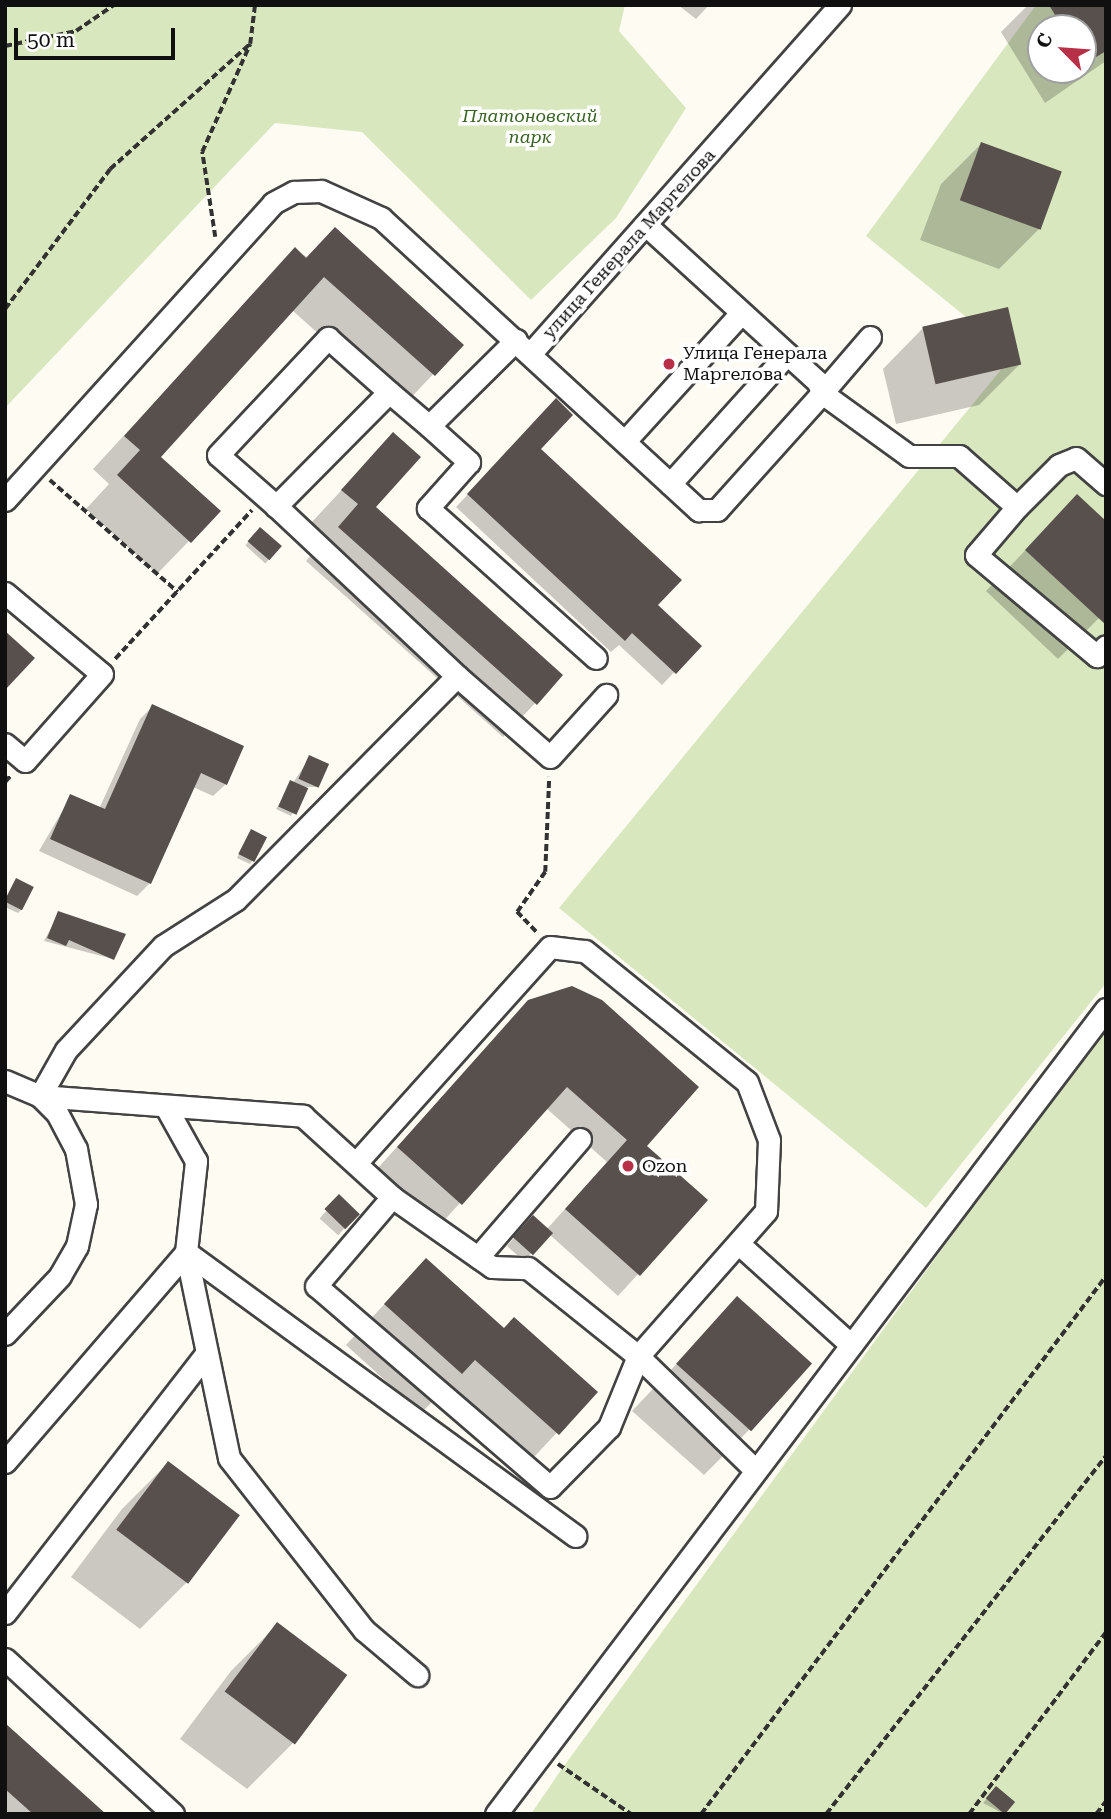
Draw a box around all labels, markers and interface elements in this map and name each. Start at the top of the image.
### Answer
scale bar [18,14,178,58]
north arrow [1027,14,1097,84]
text: 50 m [27,28,75,52]
text: С [1031,30,1058,52]
park label: Платоновский парк [462,106,598,148]
street label: улица Генерала Маргелова [538,145,720,343]
place label: Улица Генерала Маргелова [683,343,827,386]
marker: Улица Генерала Маргелова [661,356,677,372]
place label: Ozon [642,1155,687,1177]
marker: Ozon [620,1158,636,1174]

